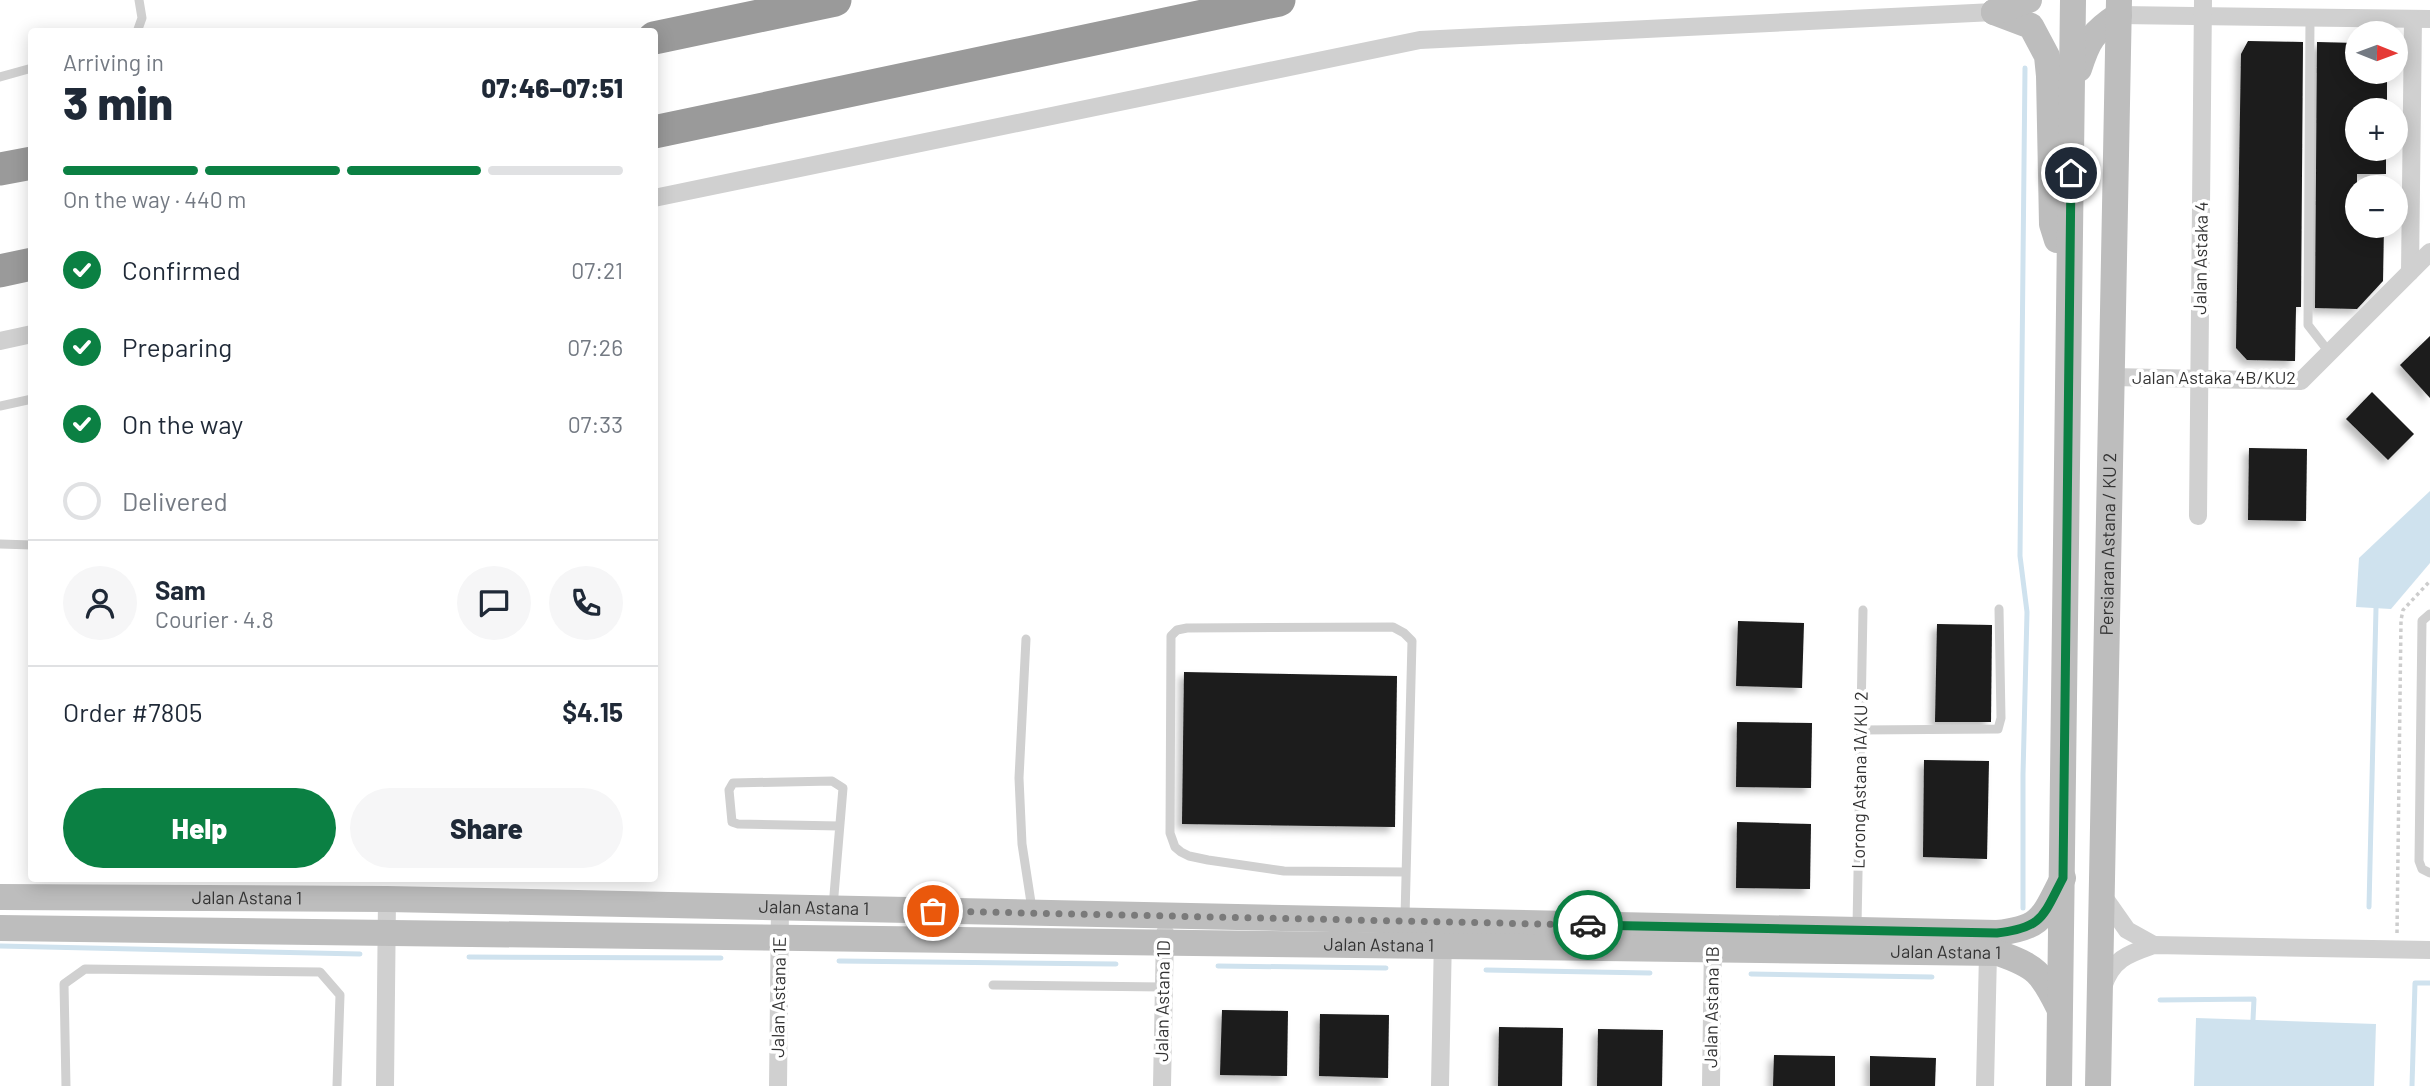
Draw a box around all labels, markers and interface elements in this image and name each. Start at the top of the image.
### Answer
north arrow [2345,21,2408,84]
map controls [2345,21,2408,238]
text: Arriving in [63,48,164,76]
text: 07:46–07:51 [481,72,623,103]
text: 3 min [63,74,173,129]
button: + [2345,98,2408,161]
pin [2041,143,2101,203]
icon: home [2052,154,2090,192]
button: − [2345,175,2408,238]
text: On the way · 440 m [63,185,246,213]
street label: Jalan Astaka 4 [2188,201,2212,315]
icon: check [63,251,101,289]
text: Confirmed [122,254,241,285]
text: 07:21 [571,256,623,284]
icon: check [63,328,101,366]
text: Preparing [122,331,232,362]
text: 07:26 [567,333,623,361]
street label: Jalan Astaka 4B/KU2 [2132,366,2296,388]
icon: check [63,405,101,443]
text: On the way [122,408,243,439]
text: 07:33 [568,410,623,438]
street label: Persiaran Astana / KU 2 [2095,453,2120,636]
text: Delivered [122,485,228,516]
button: person [63,566,137,640]
button: chat [457,566,531,640]
button: phone [549,566,623,640]
text: Sam [155,574,206,605]
text: Courier · 4.8 [155,605,274,633]
street label: Lorong Astana 1A/KU 2 [1846,691,1872,869]
text: Order #7805 [63,696,202,727]
text: $4.15 [562,696,623,727]
button: Help [63,788,336,868]
button: Share [350,788,623,868]
pin [903,881,963,941]
street label: Jalan Astana 1 [192,886,302,909]
courier [1553,890,1623,960]
icon: bag [914,892,952,930]
street label: Jalan Astana 1 [758,895,869,919]
icon: car [1569,906,1607,944]
street label: Jalan Astana 1 [1324,933,1434,956]
street label: Jalan Astana 1E [766,936,790,1058]
street label: Jalan Astana 1D [1150,940,1174,1062]
street label: Jalan Astana 1 [1891,940,2001,963]
street label: Jalan Astana 1B [1699,946,1723,1068]

